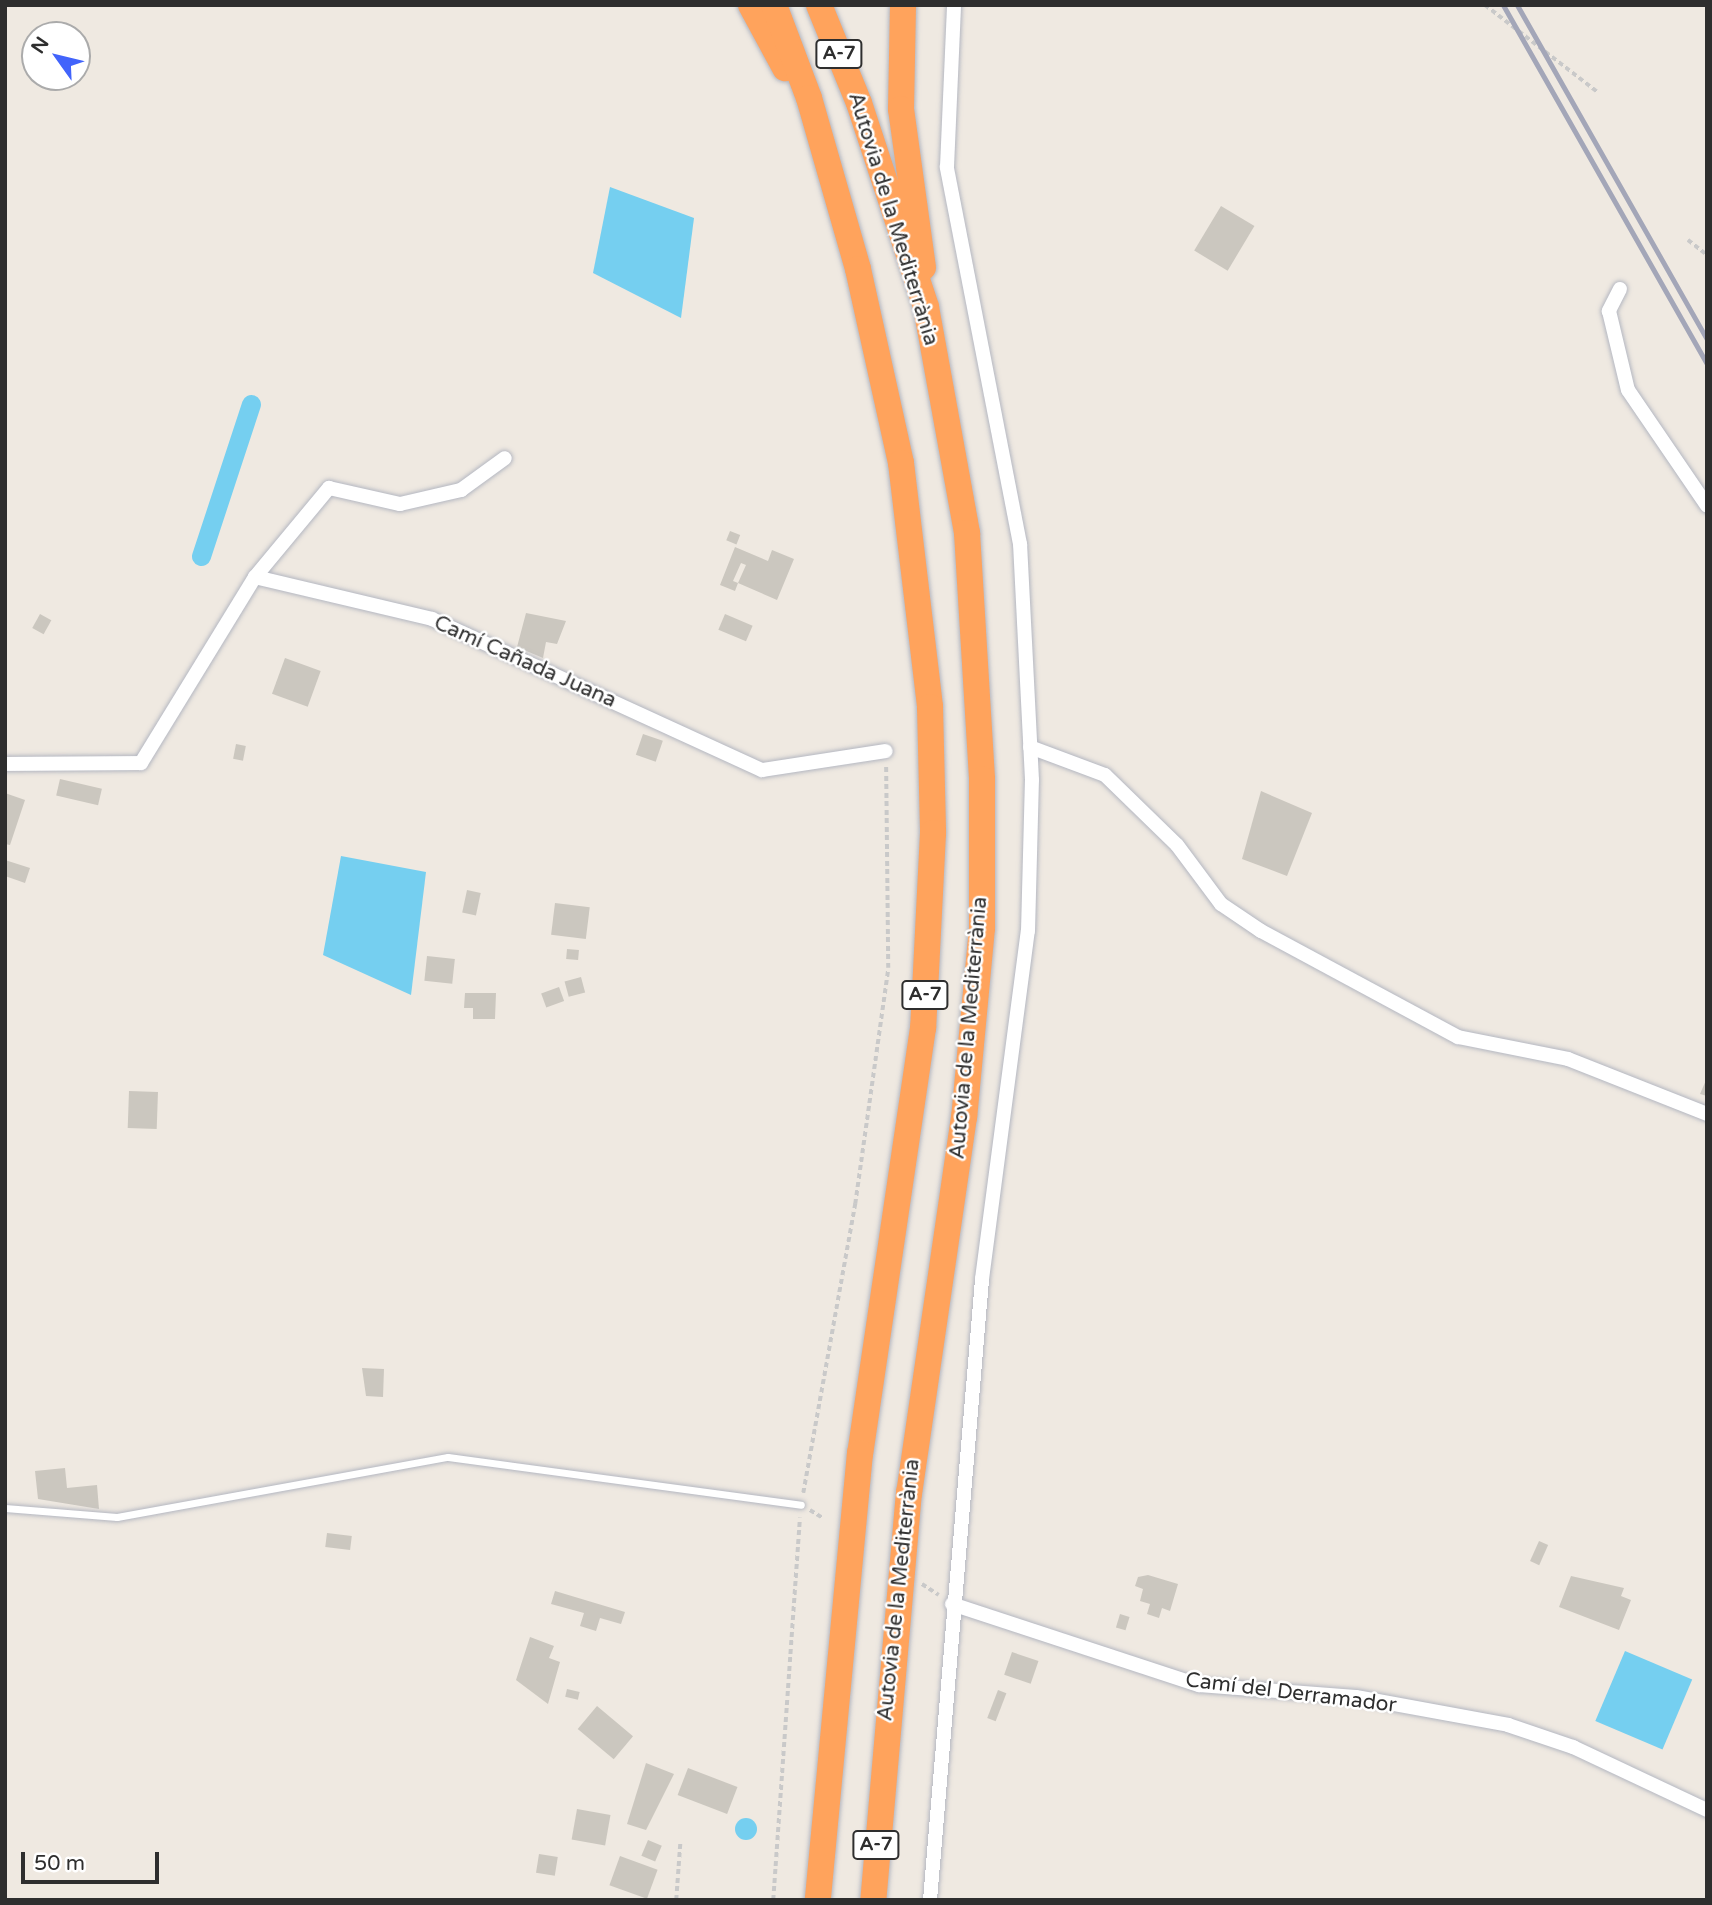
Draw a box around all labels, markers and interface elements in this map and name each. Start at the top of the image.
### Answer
north arrow [21,21,91,91]
text: N [27,33,54,58]
road number: A-7 [814,38,864,70]
street label: Autovia de la Mediterrània [842,89,944,349]
street label: Camí Cañada Juana [430,610,620,714]
street label: Autovia de la Mediterrània [945,896,993,1160]
road number: A-7 [900,979,950,1010]
street label: Autovia de la Mediterrània [873,1458,925,1722]
street label: Camí del Derramador [1184,1668,1398,1718]
road number: A-7 [852,1829,900,1860]
scale bar [24,1839,163,1883]
text: 50 m [34,1851,85,1876]

